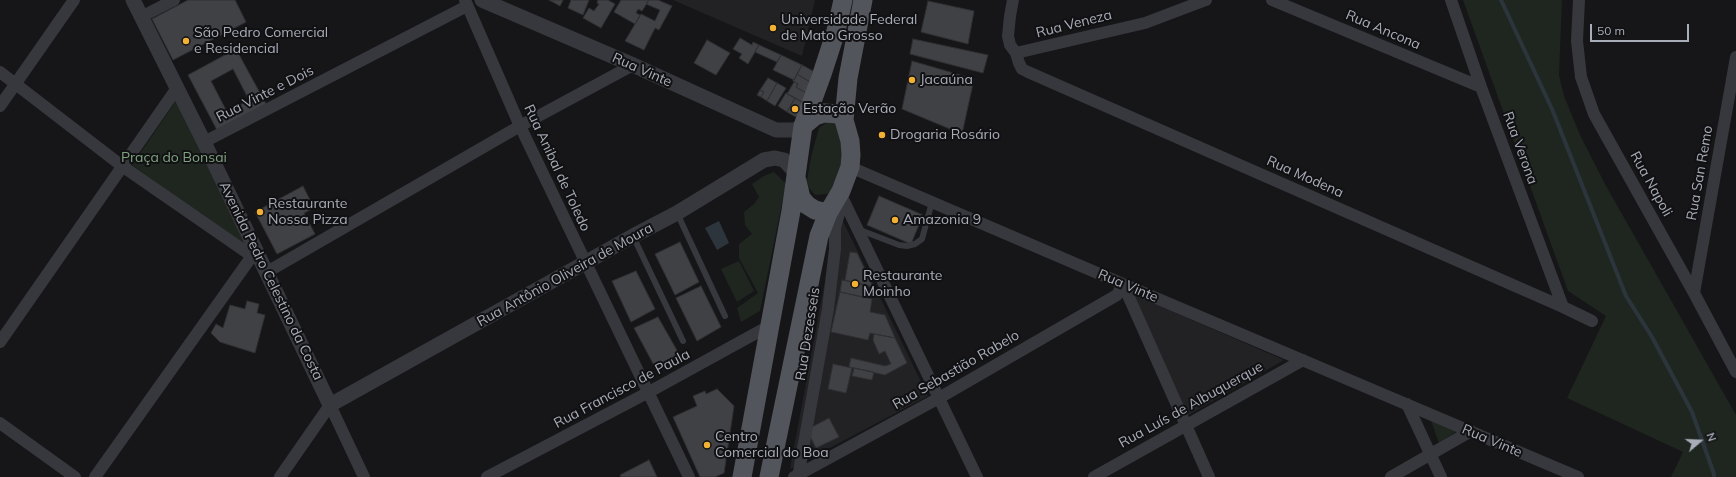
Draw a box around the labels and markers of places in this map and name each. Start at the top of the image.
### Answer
place label: Universidade Federal de Mato Grosso [781,12,917,44]
marker: Universidade Federal de Mato Grosso [768,23,778,33]
place label: São Pedro Comercial e Residencial [194,25,328,58]
marker: São Pedro Comercial e Residencial [181,36,191,46]
place label: Jacaúna [920,72,973,88]
marker: Jacaúna [907,75,917,85]
place label: Estação Verão [803,101,896,117]
marker: Estação Verão [790,104,800,114]
place label: Drogaria Rosário [890,127,1000,143]
marker: Drogaria Rosário [877,130,887,140]
place label: Restaurante Nossa Pizza [268,196,348,228]
marker: Restaurante Nossa Pizza [255,207,265,217]
place label: Amazonia 9 [903,212,981,228]
marker: Amazonia 9 [890,215,900,225]
place label: Restaurante Moinho [863,268,942,300]
marker: Restaurante Moinho [850,279,860,289]
place label: Centro Comercial do Boa [715,429,829,462]
marker: Centro Comercial do Boa [702,440,712,450]

